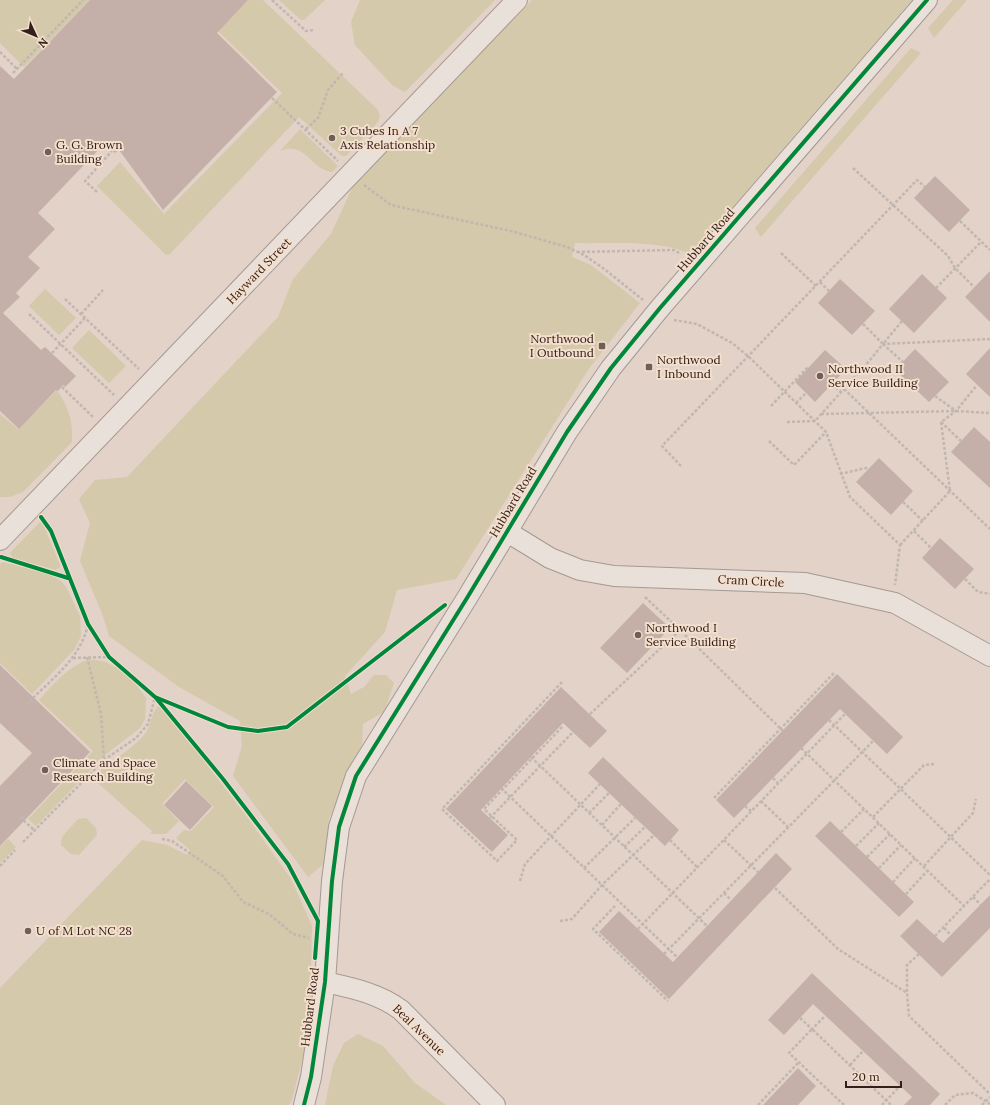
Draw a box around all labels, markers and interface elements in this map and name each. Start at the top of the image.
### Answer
north arrow [16,16,56,56]
text: N [35,35,51,51]
place label: 3 Cubes In A 7 Axis Relationship [339,123,435,152]
marker: 3 Cubes In A 7 Axis Relationship [327,133,337,143]
place label: G. G. Brown Building [56,137,123,166]
marker: G. G. Brown Building [43,147,53,157]
street label: Hubbard Road [674,205,737,275]
street label: Hayward Street [223,234,294,307]
place label: Northwood I Outbound [530,331,594,360]
marker: Northwood I Outbound [597,341,607,351]
place label: Northwood I Inbound [657,352,721,381]
place label: Northwood II Service Building [828,361,918,390]
marker: Northwood I Inbound [644,362,654,372]
marker: Northwood II Service Building [815,371,825,381]
street label: Hubbard Road [486,464,540,540]
street label: Cram Circle [717,571,785,590]
place label: Northwood I Service Building [646,620,736,649]
marker: Northwood I Service Building [633,630,643,640]
place label: Climate and Space Research Building [53,755,156,784]
marker: Climate and Space Research Building [40,765,50,775]
place label: U of M Lot NC 28 [36,923,132,938]
marker: U of M Lot NC 28 [23,926,33,936]
street label: Hubbard Road [297,966,322,1047]
street label: Beal Avenue [390,1001,449,1059]
scale bar [846,1063,901,1089]
text: 20 m [852,1069,880,1084]

